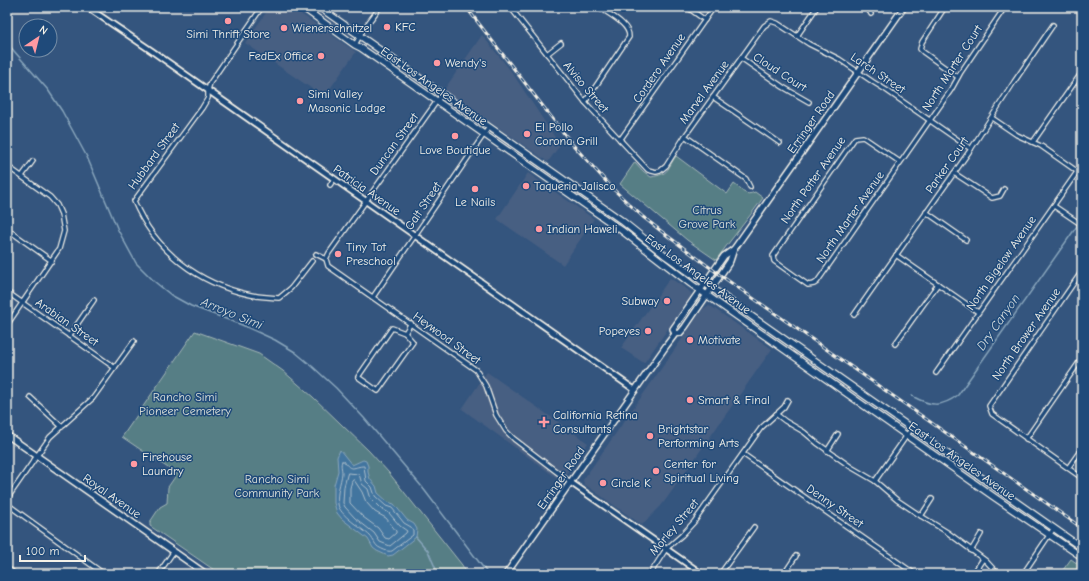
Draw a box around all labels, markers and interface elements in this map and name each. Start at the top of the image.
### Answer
marker: Simi Thrift Store [223,16,233,26]
north arrow [18,18,58,58]
place label: KFC [395,20,416,34]
place label: Wienerschnitzel [292,21,372,35]
marker: KFC [382,22,392,32]
street label: North Marter Court [919,22,985,114]
text: N [37,23,50,38]
marker: Wienerschnitzel [279,23,289,33]
place label: Simi Thrift Store [186,27,270,41]
street label: Cordero Avenue [630,30,688,106]
street label: East Los Angeles Avenue [378,44,490,128]
place label: FedEx Office [249,49,313,63]
street label: Cloud Court [751,50,810,95]
street label: Larch Street [848,50,908,97]
marker: FedEx Office [316,51,326,61]
place label: Wendy's [445,56,486,70]
marker: Wendy's [432,58,442,68]
street label: Alviso Street [560,58,612,116]
street label: Marvel Avenue [676,58,732,126]
place label: Simi Valley Masonic Lodge [308,87,386,115]
street label: Erringer Road [784,88,838,156]
marker: Simi Valley Masonic Lodge [295,96,305,106]
street label: Duncan Street [367,110,421,178]
street label: Hubbard Street [125,120,183,192]
place label: El Pollo Corona Grill [535,120,598,148]
marker: El Pollo Corona Grill [522,129,532,139]
marker: Love Boutique [450,131,460,141]
street label: North Potter Avenue [778,134,848,226]
street label: Parker Court [922,134,972,196]
place label: Love Boutique [419,143,491,157]
street label: Patricia Avenue [331,162,403,218]
street label: North Marter Avenue [813,169,887,265]
street label: Galt Street [402,179,444,233]
place label: Taqueria Jalisco [534,179,615,193]
marker: Taqueria Jalisco [521,181,531,191]
marker: Le Nails [470,184,480,194]
place label: Le Nails [455,195,495,209]
park label: Citrus Grove Park [678,203,736,231]
street label: North Bigelow Avenue [963,213,1039,313]
place label: Indian Haweli [547,222,617,236]
marker: Indian Haweli [534,224,544,234]
street label: East Los Angeles Avenue [642,231,754,317]
place label: Tiny Tot Preschool [346,240,396,268]
marker: Tiny Tot Preschool [333,249,343,259]
street label: North Brower Avenue [989,285,1063,383]
water label: Dry Canyon [973,291,1023,353]
water label: Arroyo Simi [198,293,266,333]
place label: Subway [621,294,660,308]
street label: Arabian Street [33,295,102,349]
marker: Subway [662,296,672,306]
street label: Heywood Street [410,309,484,368]
place label: Popeyes [599,324,640,338]
marker: Popeyes [643,326,653,336]
place label: Motivate [698,333,741,347]
marker: Motivate [685,335,695,345]
park label: Rancho Simi Pioneer Cemetery [139,390,232,418]
place label: Smart & Final [698,393,770,407]
marker: Smart & Final [685,395,695,405]
place label: California Retina Consultants [553,408,638,436]
marker: California Retina Consultants [538,416,550,428]
street label: East Los Angeles Avenue [906,419,1018,503]
place label: Brightstar Performing Arts [658,422,739,450]
marker: Brightstar Performing Arts [645,431,655,441]
street label: Erringer Road [534,444,588,512]
place label: Firehouse Laundry [142,450,192,478]
place label: Center for Spiritual Living [664,457,739,485]
marker: Firehouse Laundry [129,459,139,469]
marker: Center for Spiritual Living [651,466,661,476]
street label: Royal Avenue [80,471,144,521]
park label: Rancho Simi Community Park [235,472,320,500]
place label: Circle K [611,476,651,490]
marker: Circle K [598,478,608,488]
street label: Denny Street [804,481,867,531]
street label: Morley Street [646,496,702,558]
scale bar [20,537,85,563]
text: 100 m [26,544,59,558]

